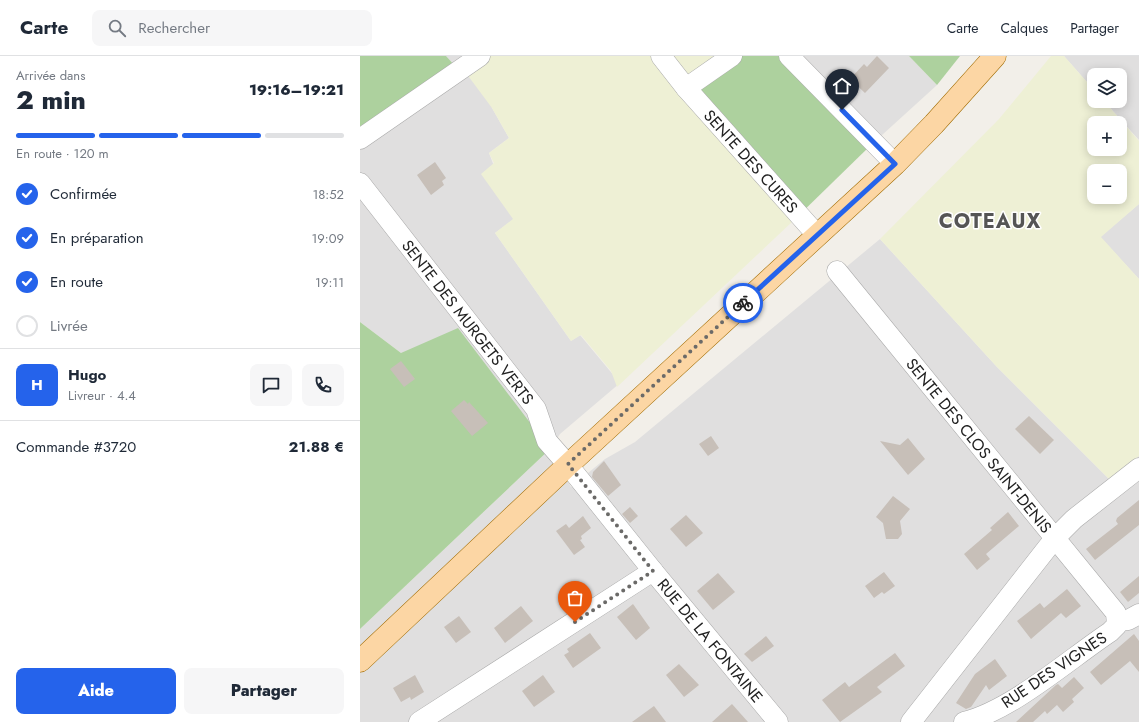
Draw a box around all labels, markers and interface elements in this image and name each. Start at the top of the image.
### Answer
search box [92,10,372,46]
text: Carte [20,14,68,41]
icon: search [106,17,128,39]
text: Rechercher [138,17,210,39]
text: Carte [947,18,978,38]
text: Calques [1000,18,1048,38]
text: Partager [1070,18,1119,38]
text: Arrivée dans [16,66,85,85]
map controls [1087,68,1127,204]
button: layers [1087,68,1127,108]
pin [825,69,859,110]
icon: home [831,75,853,97]
text: 19:16–19:21 [249,79,344,101]
text: 2 min [16,81,86,119]
street label: SENTE DES CURES [699,104,804,218]
button: + [1087,116,1127,156]
text: En route · 120 m [16,144,109,163]
button: − [1087,164,1127,204]
icon: check [16,183,38,205]
text: Confirmée [50,183,117,205]
text: 18:52 [312,185,344,204]
district label: COTEAUX [939,207,1041,236]
icon: check [16,227,38,249]
text: En préparation [50,227,144,249]
text: 19:09 [311,229,344,248]
street label: SENTE DES MURGETS VERTS [397,235,540,409]
icon: check [16,271,38,293]
text: En route [50,271,103,293]
text: 19:11 [315,273,344,292]
courier [723,283,763,323]
icon: bike [732,292,754,314]
text: Livrée [50,315,88,337]
street label: SENTE DES CLOS SAINT-DENIS [901,353,1058,538]
text: Hugo [68,364,106,386]
button: chat [250,364,292,406]
button: phone [302,364,344,406]
text: H [31,374,43,396]
text: Livreur · 4.4 [68,386,136,405]
text: Commande #3720 [16,436,136,458]
text: 21.88 € [289,436,344,458]
street label: RUE DE LA FONTAINE [652,573,769,707]
pin [558,581,592,622]
icon: bag [564,587,586,609]
street label: RUE DES VIGNES [997,626,1111,714]
button: Aide [16,668,176,714]
button: Partager [184,668,344,714]

